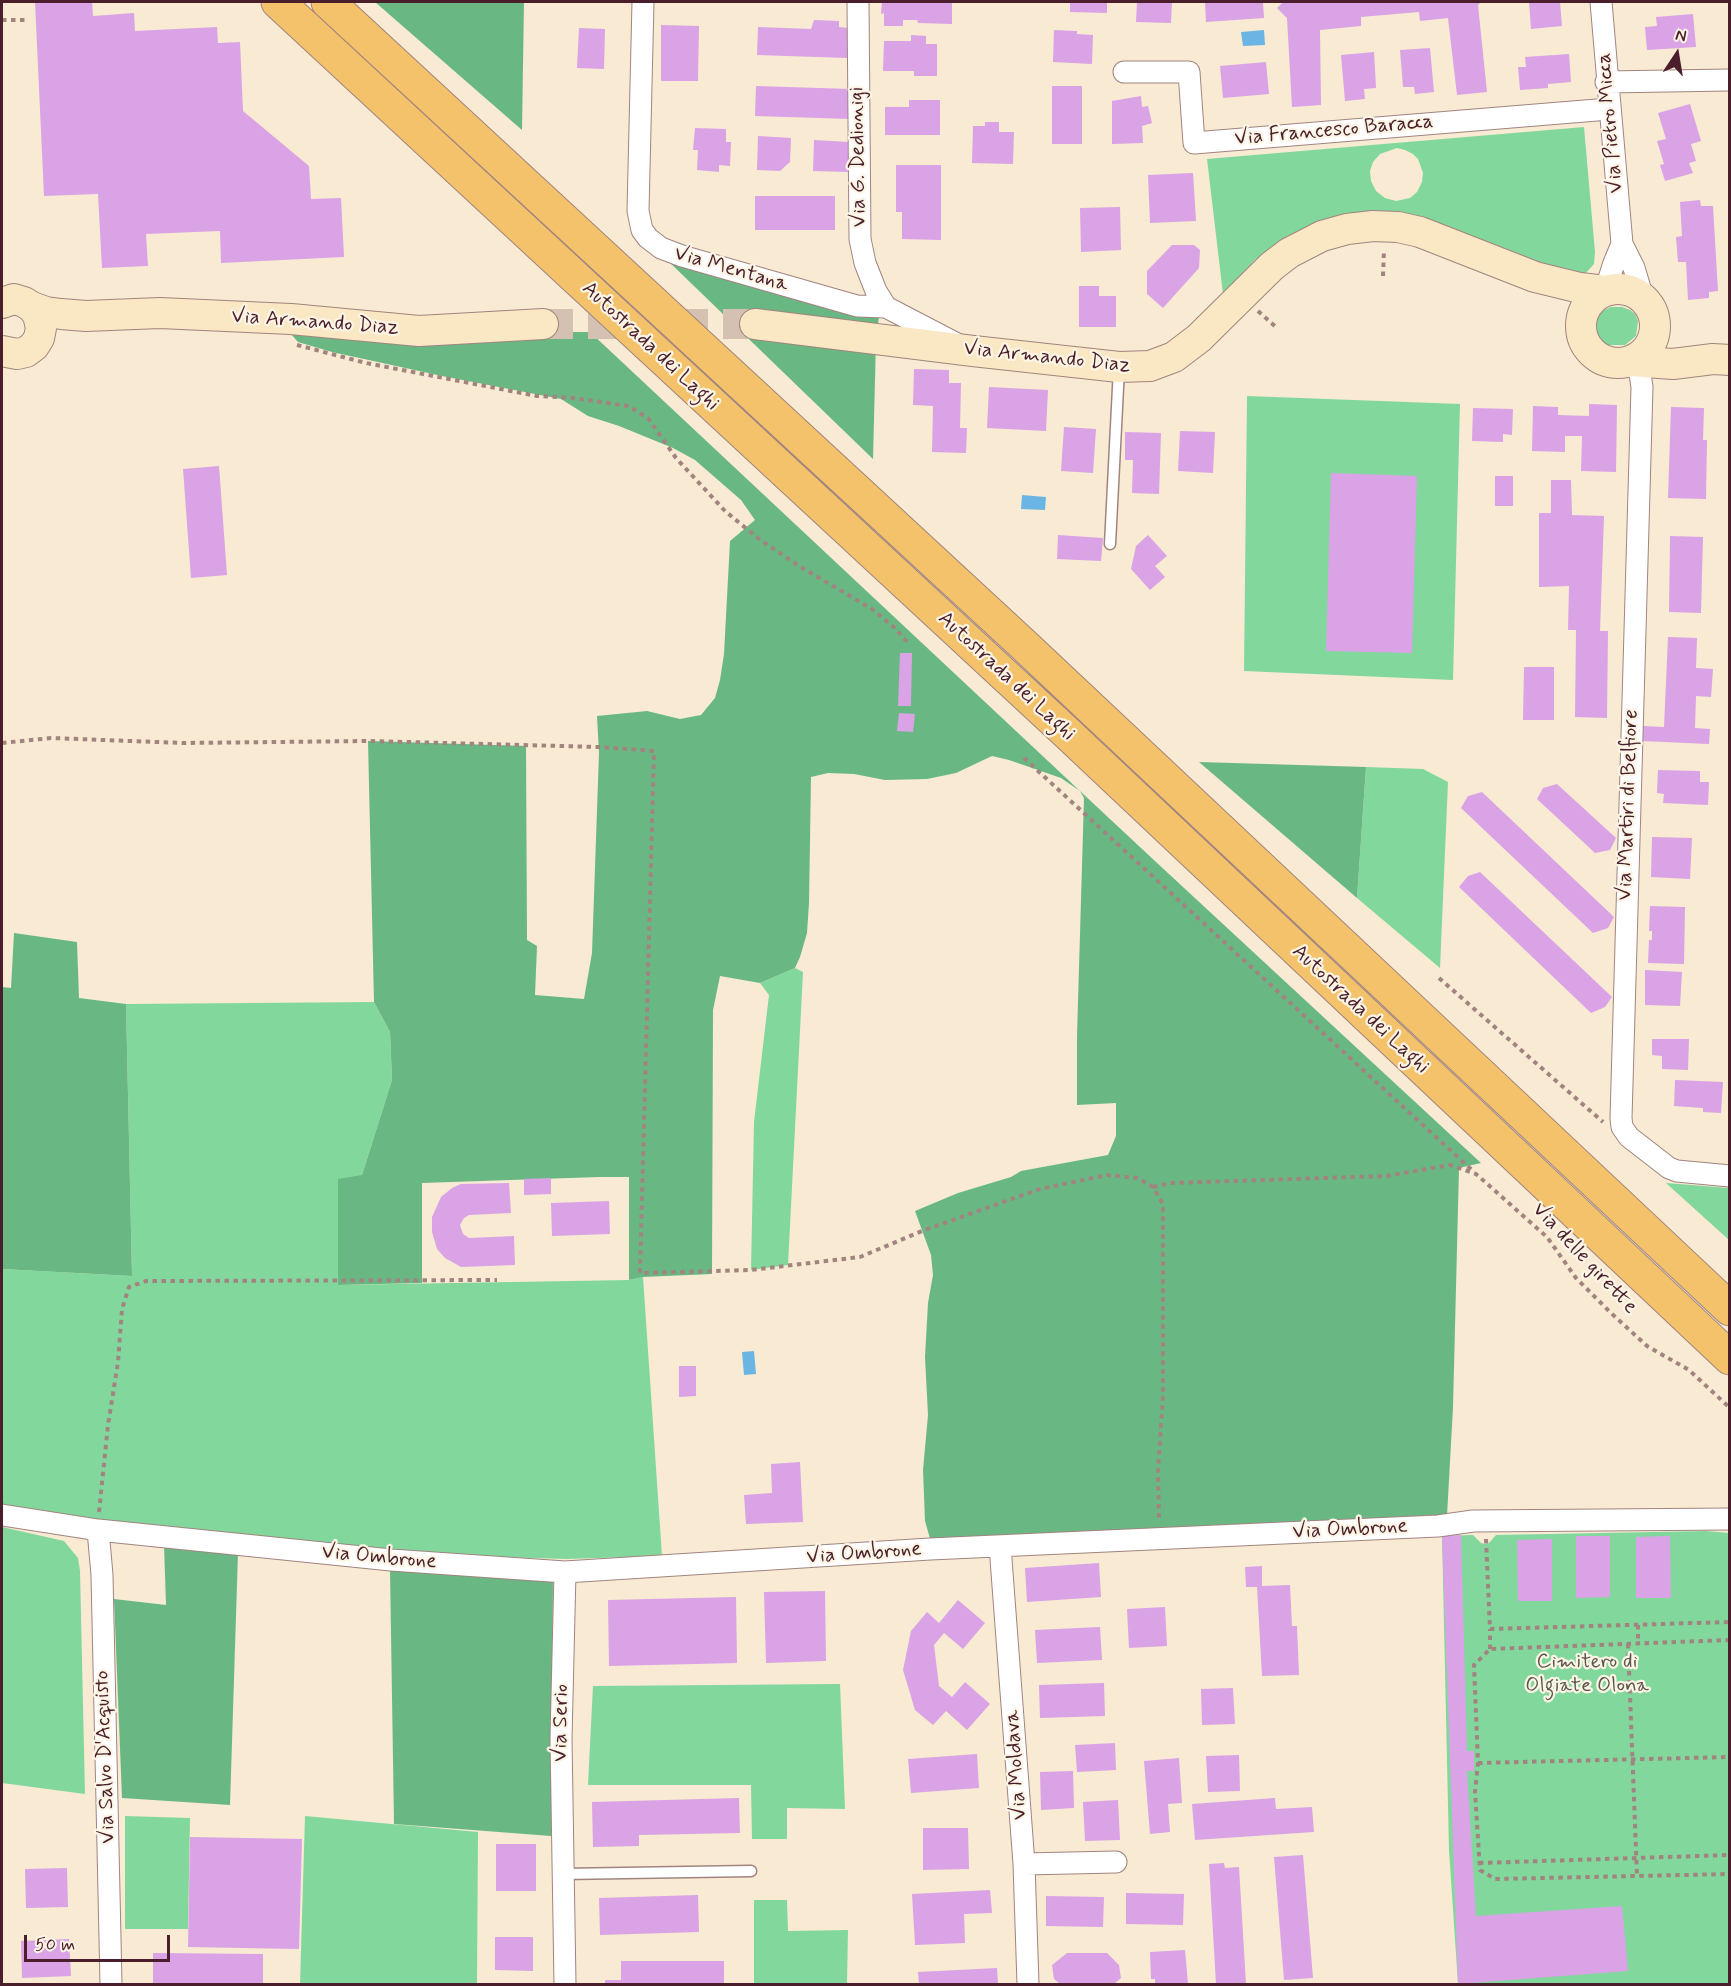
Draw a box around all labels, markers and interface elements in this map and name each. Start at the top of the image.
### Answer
north arrow [1647,24,1707,84]
text: N [1673,25,1688,47]
street label: Via Pietro Micca [1592,52,1630,194]
street label: Via G. Dedionigi [845,86,873,228]
street label: Via Francesco Baracca [1234,110,1434,152]
street label: Via Mentana [671,242,791,298]
street label: Autostrada dei Laghi [576,277,724,417]
street label: Via Armando Diaz [230,305,400,341]
street label: Via Armando Diaz [962,337,1132,379]
street label: Autostrada dei Laghi [932,607,1080,747]
street label: Via Martiri di Belfiore [1613,709,1645,901]
street label: Autostrada dei Laghi [1286,940,1434,1080]
street label: Via delle girette [1526,1198,1642,1320]
street label: Via Ombrone [1292,1514,1408,1546]
street label: Via Ombrone [806,1537,922,1571]
street label: Via Ombrone [320,1540,438,1576]
park label: Cimitero di Olgiate Olona [1525,1650,1649,1700]
street label: Via Salvo D'Acquisto [90,1670,122,1844]
street label: Via Serio [549,1684,575,1762]
street label: Via Moldava [1001,1709,1033,1821]
scale bar [27,1923,172,1961]
text: 50 m [35,1933,75,1957]

